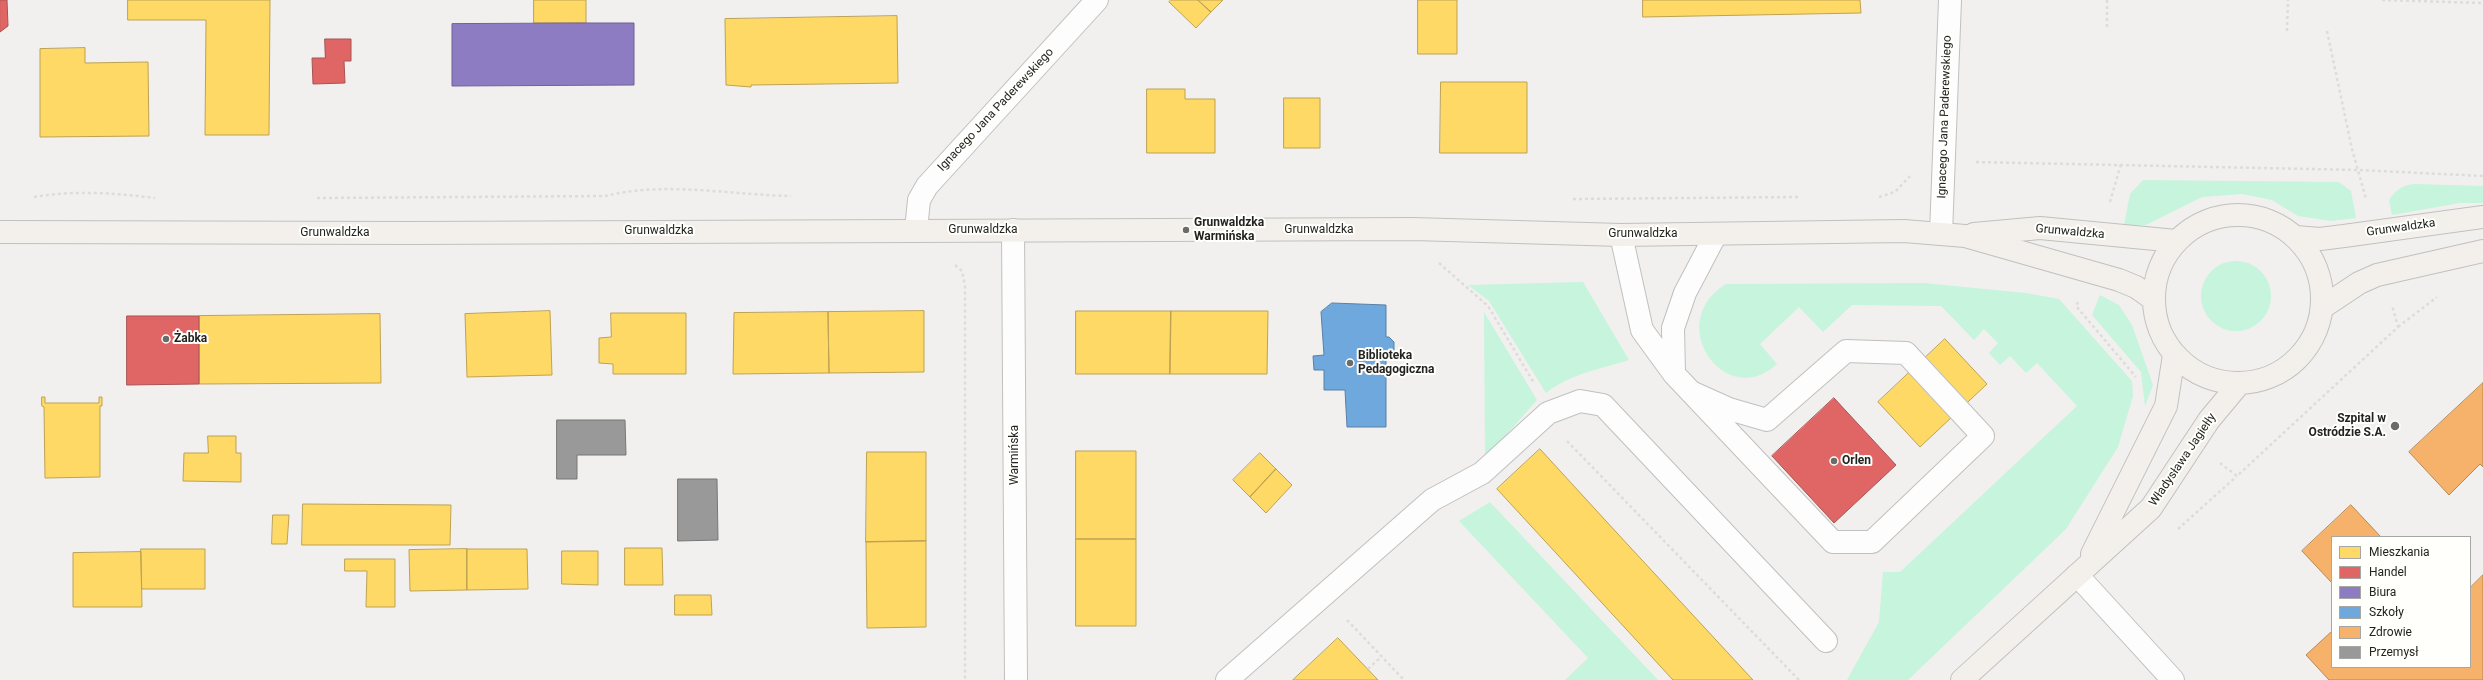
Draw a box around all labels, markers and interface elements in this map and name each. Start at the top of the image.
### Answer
street label: Ignacego Jana Paderewskiego [1935,35,1955,199]
street label: Ignacego Jana Paderewskiego [935,45,1057,175]
place label: Grunwaldzka Warmińska [1194,216,1264,244]
street label: Grunwaldzka [2366,216,2436,240]
street label: Grunwaldzka [2035,222,2105,242]
street label: Grunwaldzka [948,223,1018,237]
street label: Grunwaldzka [1284,223,1354,237]
street label: Grunwaldzka [624,224,694,238]
marker: Grunwaldzka Warmińska [1181,225,1191,235]
street label: Grunwaldzka [300,226,370,240]
street label: Grunwaldzka [1608,227,1678,241]
place label: Żabka [174,332,207,346]
marker: Żabka [161,334,171,344]
place label: Biblioteka Pedagogiczna [1358,349,1434,377]
marker: Biblioteka Pedagogiczna [1345,358,1355,368]
street label: Władysława Jagiełły [2147,411,2219,509]
place label: Szpital w Ostródzie S.A. [2309,412,2386,440]
marker: Szpital w Ostródzie S.A. [2389,420,2401,432]
street label: Warmińska [1008,425,1022,485]
place label: Orlen [1842,454,1871,468]
marker: Orlen [1829,456,1839,466]
legend [2331,536,2471,668]
text: Mieszkania [2369,545,2430,559]
text: Handel [2369,565,2407,579]
text: Biura [2369,585,2396,599]
text: Szkoły [2369,605,2404,619]
text: Zdrowie [2369,625,2412,639]
text: Przemysł [2369,645,2419,659]

